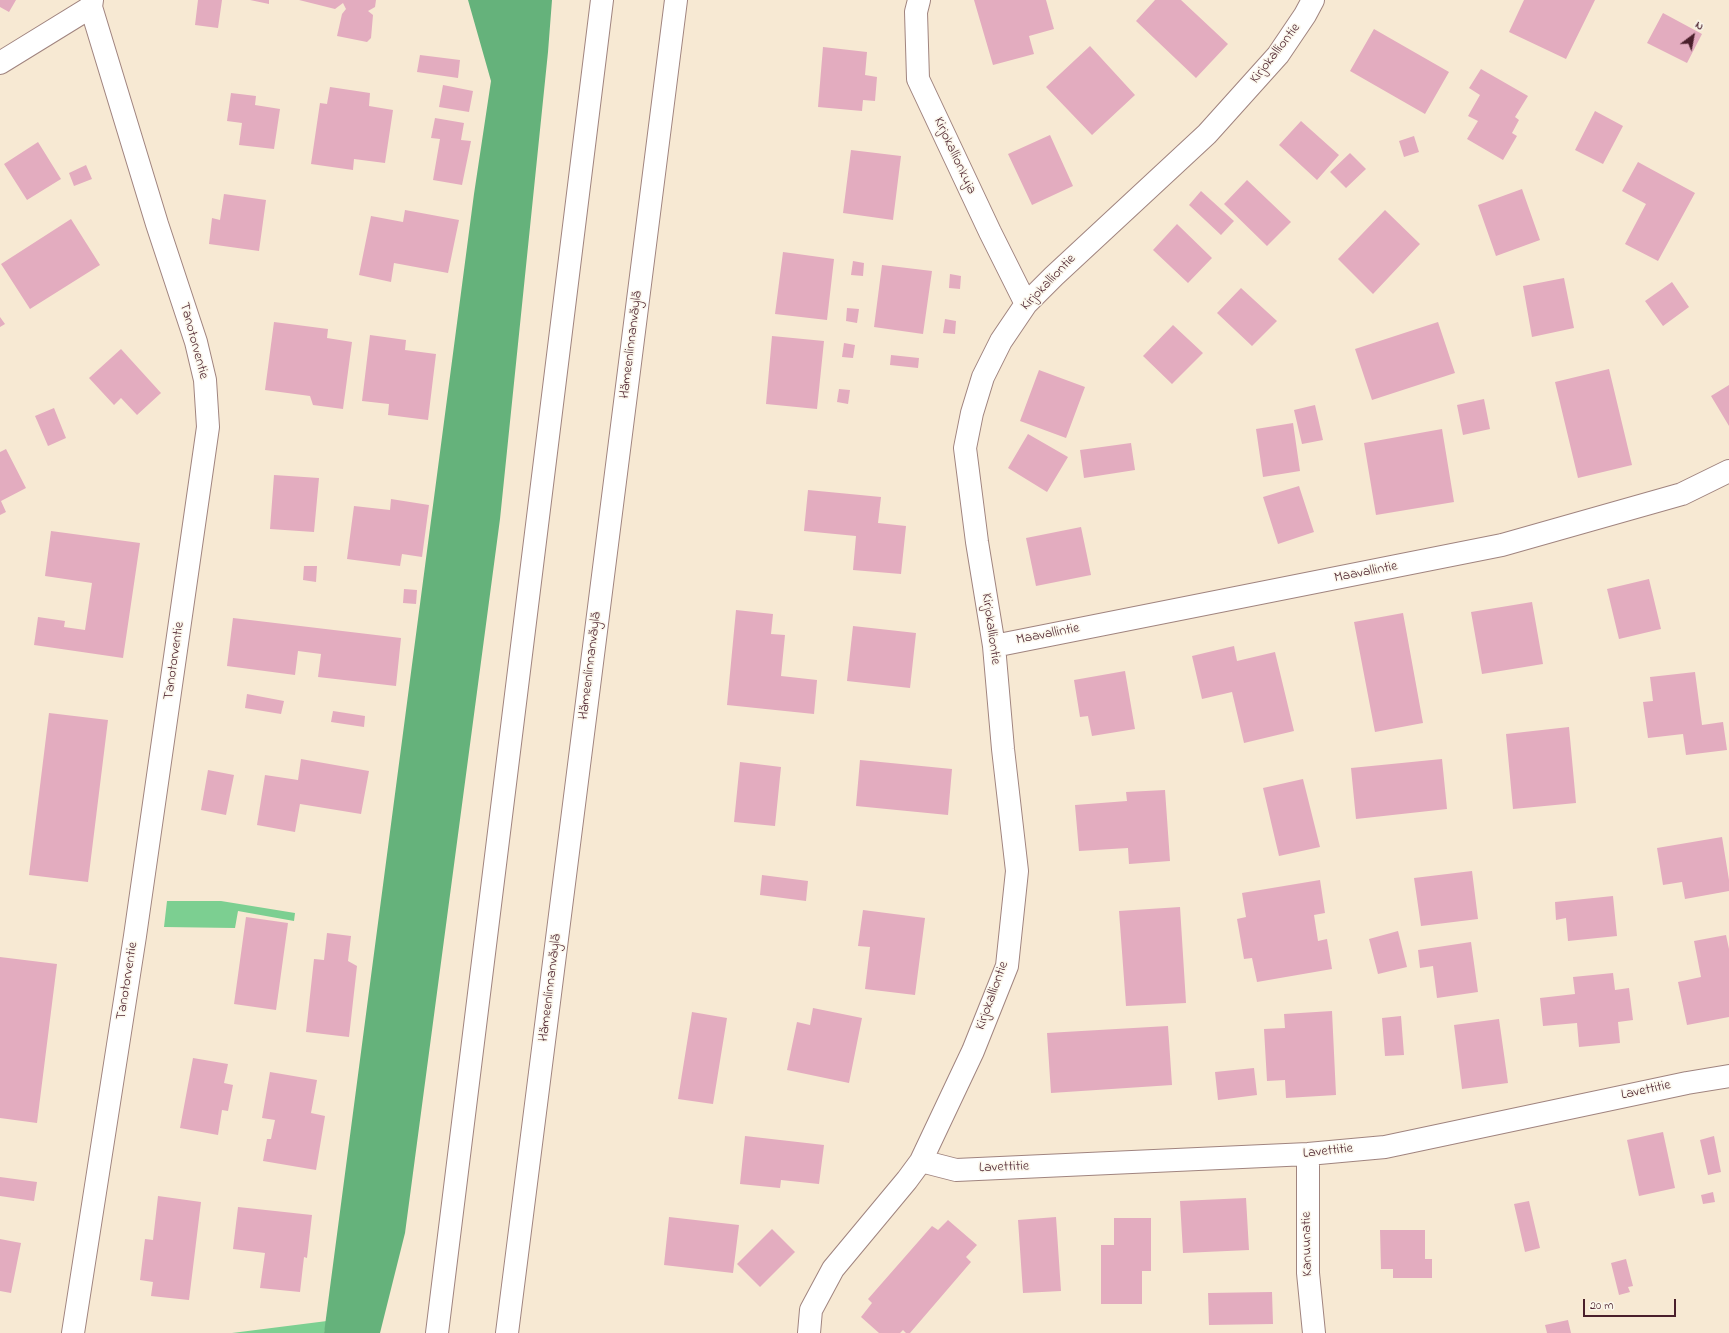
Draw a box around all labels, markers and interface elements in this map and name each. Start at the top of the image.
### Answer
north arrow [1673,16,1713,56]
text: N [1692,17,1707,35]
street label: Kirjokalliontie [1247,20,1305,88]
street label: Kirjokallionkuja [929,115,979,197]
street label: Kirjokalliontie [1018,251,1080,315]
street label: Hämeenlinnanväylä [617,290,647,400]
street label: Tanotorventie [175,301,211,381]
street label: Maavallintie [1333,559,1399,587]
street label: Kirjokalliontie [977,592,1003,666]
street label: Hämeenlinnanväylä [576,611,606,721]
street label: Tanotorventie [161,621,189,701]
street label: Maavallintie [1015,621,1081,649]
street label: Hämeenlinnanväylä [536,933,566,1043]
street label: Tanotorventie [114,941,142,1021]
street label: Kirjokalliontie [973,959,1013,1033]
street label: Lavettitie [1620,1078,1672,1104]
street label: Lavettitie [1302,1141,1354,1163]
street label: Lavettitie [979,1159,1029,1177]
street label: Kanuunatie [1299,1211,1317,1277]
scale bar [1585,1291,1678,1317]
text: 20 m [1590,1297,1613,1315]

